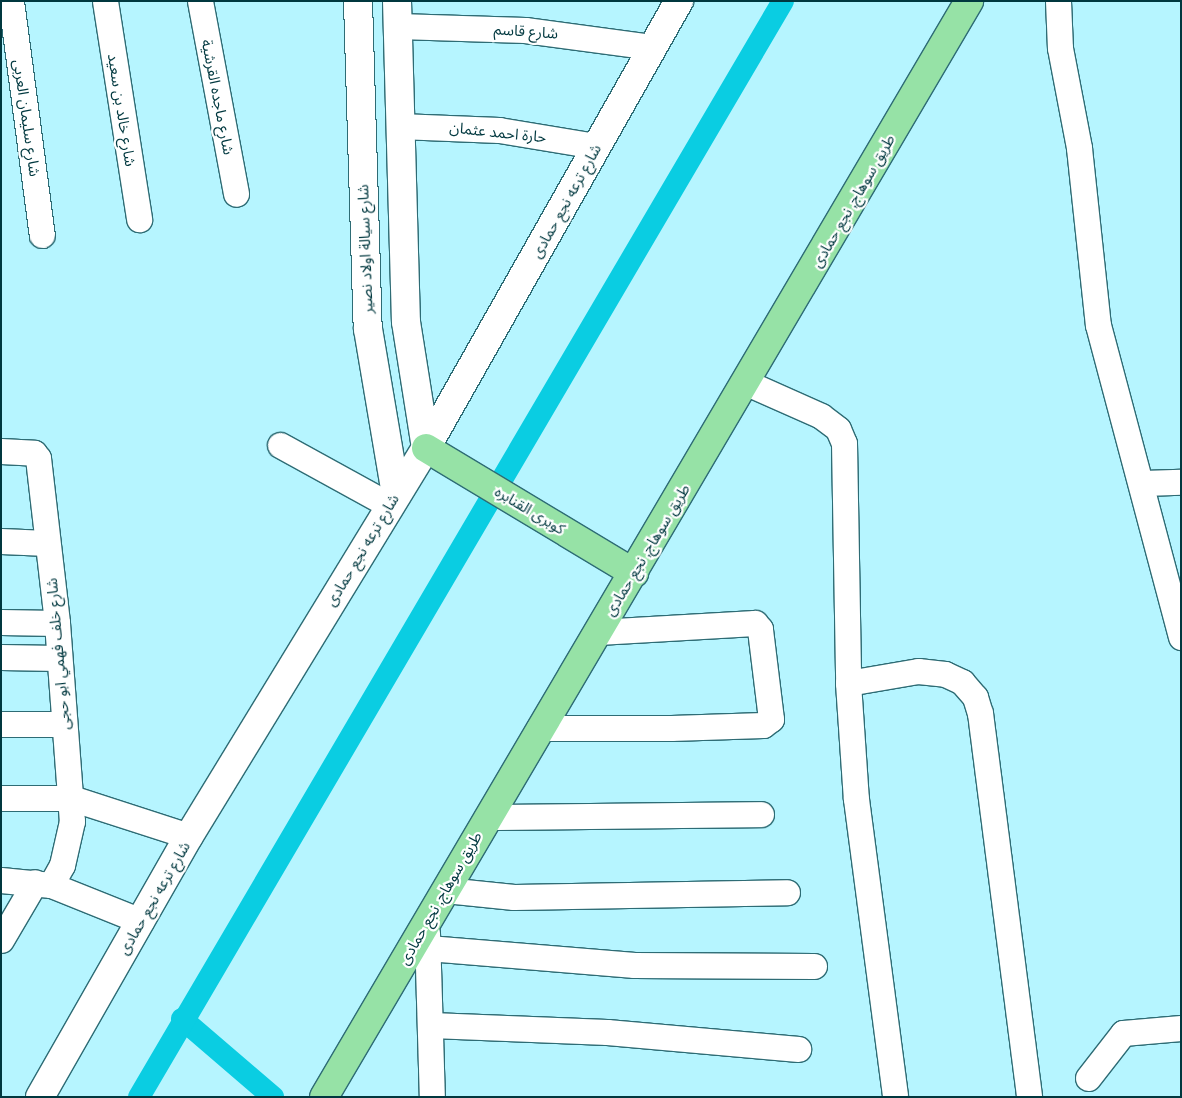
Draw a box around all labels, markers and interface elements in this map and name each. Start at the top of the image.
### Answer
street label: شارع قاسم [493,20,559,42]
street label: شارع ماجده القرشية [198,38,238,156]
street label: شارع خالد بن سعيد [104,52,140,168]
street label: شارع سليمان العربى [10,58,44,178]
street label: حارة احمد عثمان [449,118,547,146]
street label: طريق سوهاج, نجع حمادى [808,131,898,271]
street label: شارع ترعه نجع حمادى [527,141,605,261]
street label: شارع سيالة اولاد نصير [354,184,376,314]
street label: طريق سوهاج, نجع حمادى [601,481,693,619]
street label: كوبرى القنابره [492,482,568,538]
street label: شارع ترعه نجع حمادى [321,491,403,609]
street label: شارع خلف فهمي ابو حجى [42,577,74,731]
street label: طريق سوهاج, نجع حمادى [395,828,485,968]
street label: شارع ترعه نجع حمادى [114,838,194,958]

